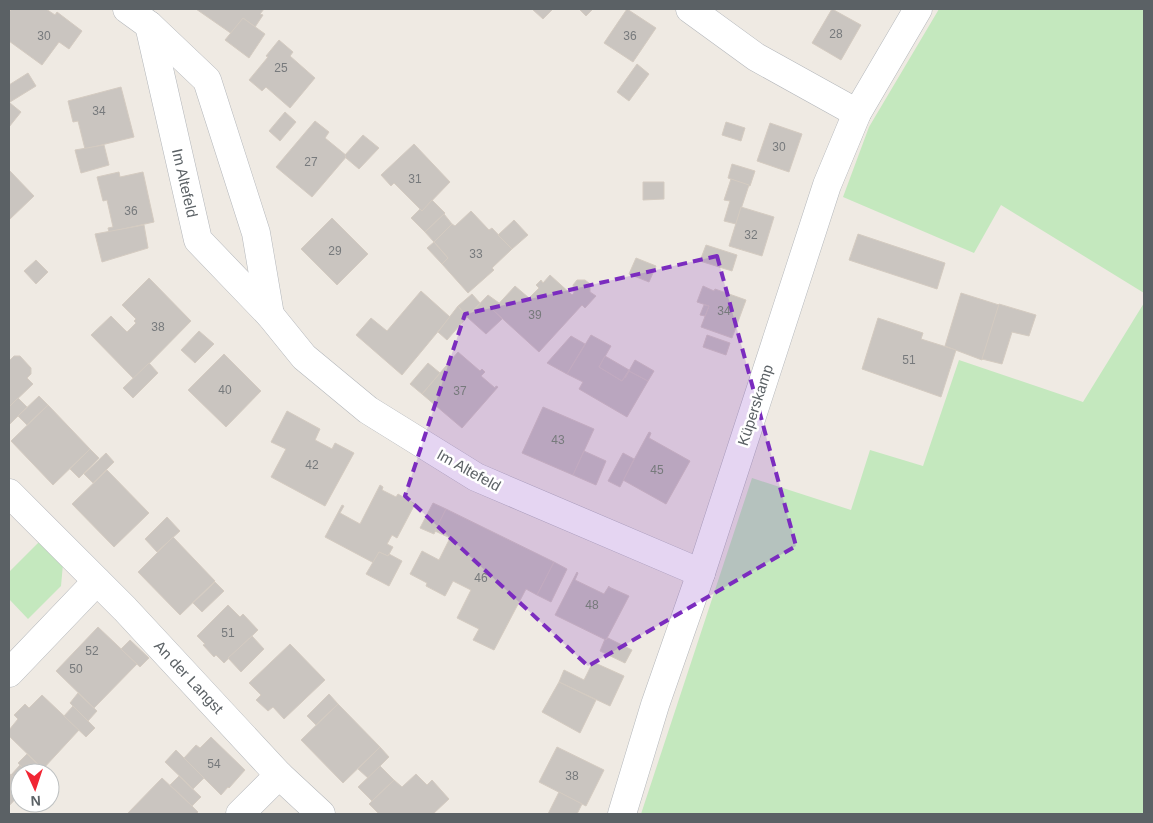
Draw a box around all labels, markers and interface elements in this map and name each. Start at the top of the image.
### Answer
house number: 28 [829,27,843,41]
house number: 30 [37,29,51,43]
house number: 36 [623,29,637,43]
house number: 25 [274,61,288,75]
house number: 34 [92,104,106,118]
house number: 30 [772,140,786,154]
street label: Im Altefeld [169,147,201,219]
house number: 27 [304,155,318,169]
house number: 31 [408,172,422,186]
house number: 36 [124,204,138,218]
house number: 32 [744,228,758,242]
house number: 29 [328,244,342,258]
house number: 33 [469,247,483,261]
house number: 34 [717,304,731,318]
house number: 39 [528,308,542,322]
house number: 38 [151,320,165,334]
house number: 51 [902,353,916,367]
street label: Küperskamp [734,362,776,448]
house number: 40 [218,383,232,397]
house number: 37 [453,384,467,398]
house number: 43 [551,433,565,447]
street label: Im Altefeld [434,446,504,494]
house number: 42 [305,458,319,472]
house number: 45 [650,463,664,477]
house number: 46 [474,571,488,585]
house number: 48 [585,598,599,612]
house number: 51 [221,626,235,640]
street label: An der Langst [151,637,228,718]
house number: 52 [85,644,99,658]
house number: 50 [69,662,83,676]
house number: 54 [207,757,221,771]
north arrow [10,763,60,813]
house number: 38 [565,769,579,783]
text: N [30,793,41,809]

